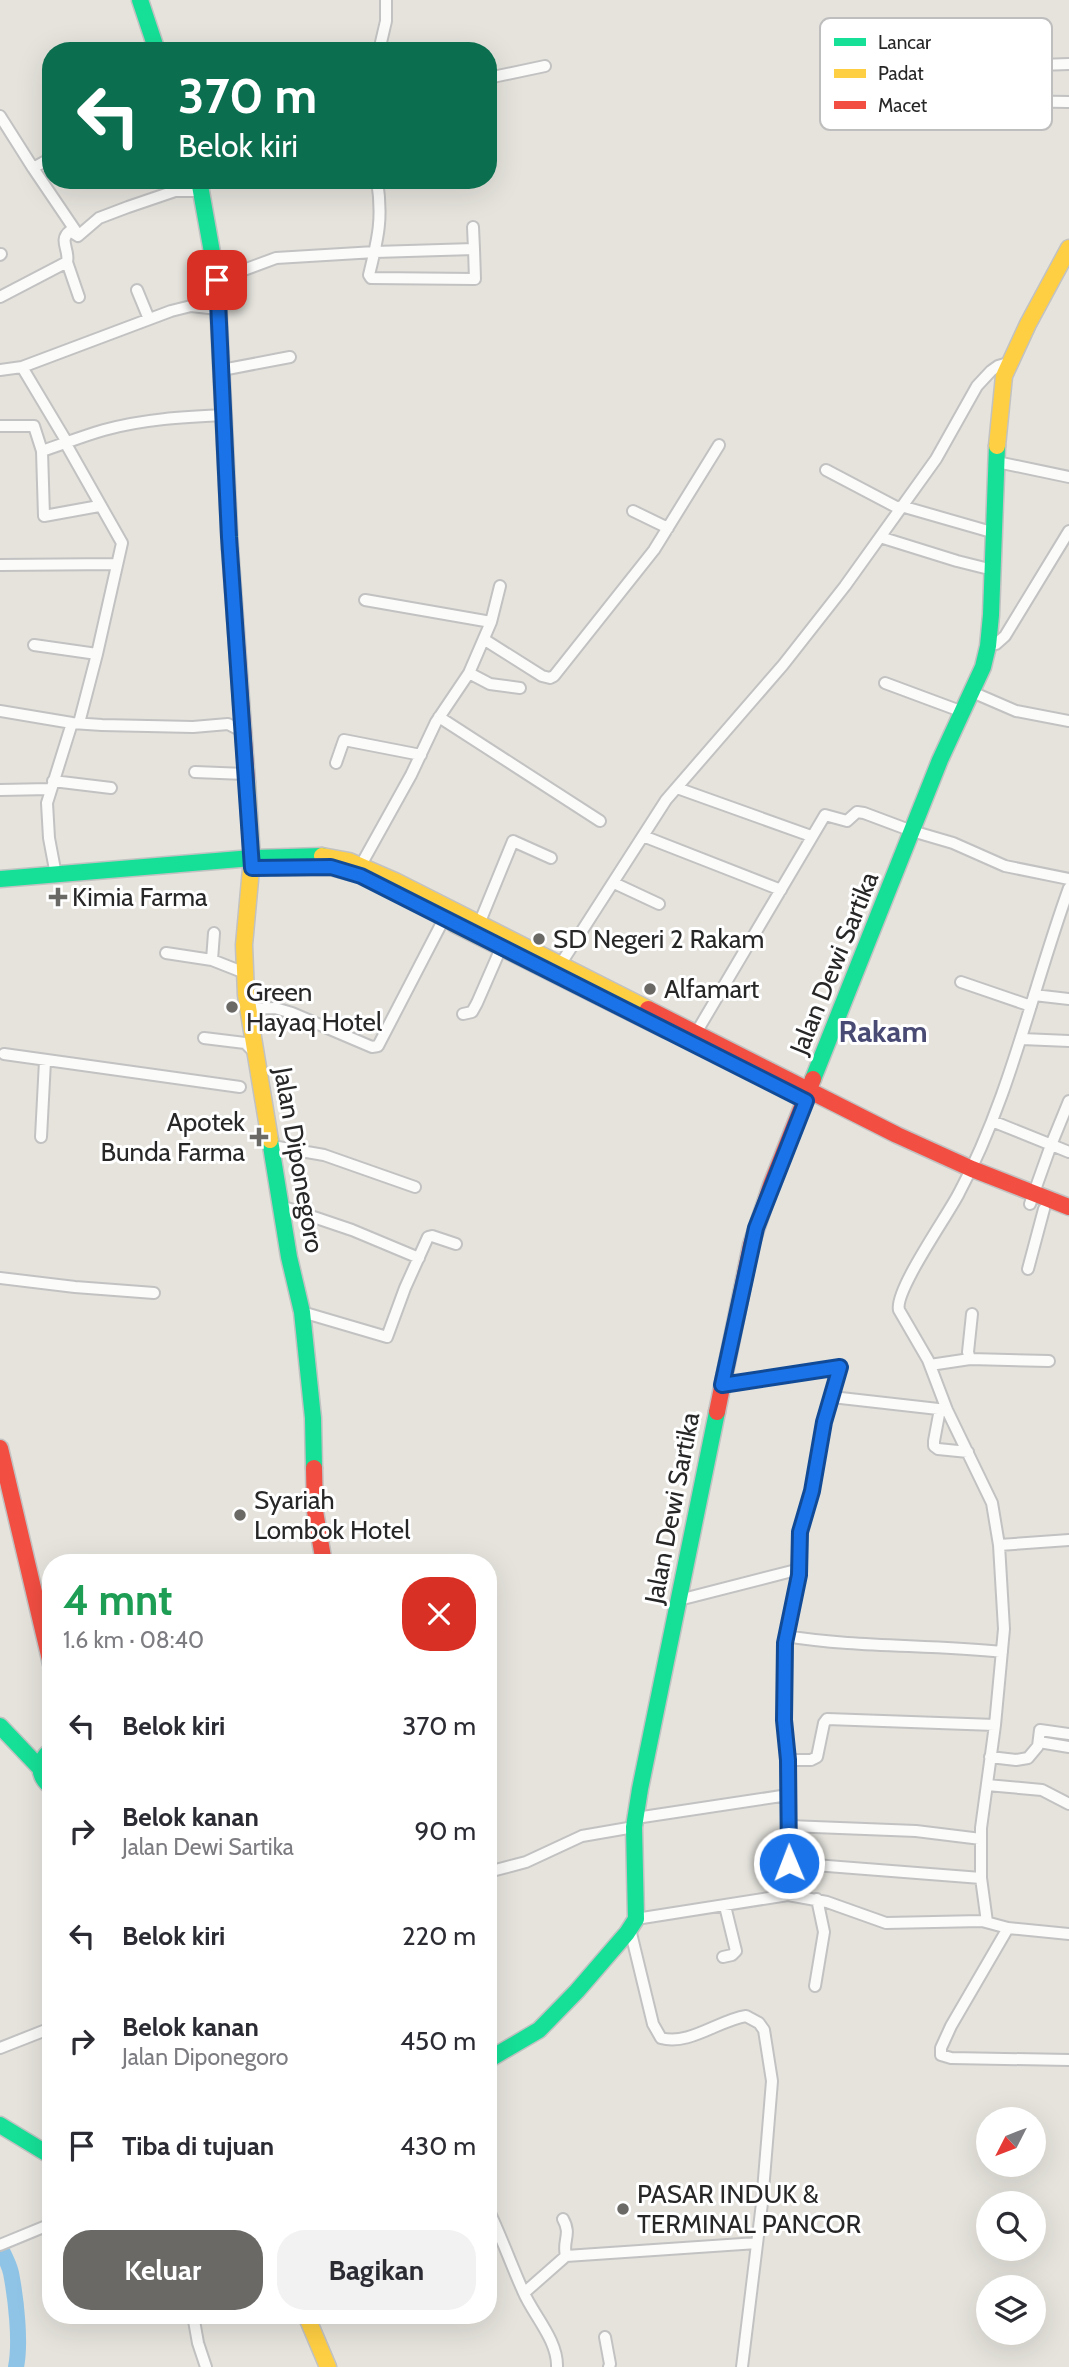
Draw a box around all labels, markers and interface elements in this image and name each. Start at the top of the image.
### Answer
legend [820,18,1052,130]
text: Lancar [878,31,931,54]
text: Padat [878,62,924,85]
text: 370 m [178,66,317,125]
icon: left [63,70,154,161]
text: Macet [878,94,928,117]
text: Belok kiri [178,126,298,165]
pin [187,250,247,310]
icon: arrive [198,261,236,299]
street label: Jalan Dewi Sartika [782,866,885,1060]
place label: Kimia Farma [72,881,208,913]
marker: Kimia Farma [50,889,66,905]
place label: SD Negeri 2 Rakam [553,923,764,955]
marker: SD Negeri 2 Rakam [531,931,547,947]
place label: Alfamart [664,973,759,1005]
place label: Green Hayaq Hotel [246,976,382,1038]
marker: Alfamart [642,981,658,997]
marker: Green Hayaq Hotel [224,999,240,1015]
district label: Rakam [839,1013,927,1050]
street label: Jalan Diponegoro [267,1064,331,1255]
place label: Apotek Bunda Farma [101,1106,246,1168]
marker: Apotek Bunda Farma [251,1129,267,1145]
street label: Jalan Dewi Sartika [638,1409,706,1607]
place label: Syariah Lombok Hotel [254,1484,410,1546]
marker: Syariah Lombok Hotel [232,1507,248,1523]
text: 4 mnt [63,1574,172,1626]
button: close [402,1577,476,1651]
text: 1.6 km · 08:40 [63,1626,204,1654]
icon: left [63,1707,101,1745]
text: Belok kiri [122,1710,225,1742]
text: 370 m [402,1710,476,1742]
text: Belok kanan [122,1801,259,1833]
icon: right [63,1812,101,1850]
text: 90 m [414,1815,476,1847]
position arrow [752,1826,826,1900]
text: Jalan Dewi Sartika [122,1833,294,1861]
icon: left [63,1917,101,1955]
text: Belok kiri [122,1920,225,1952]
text: 220 m [402,1920,476,1952]
text: Belok kanan [122,2011,259,2043]
icon: right [63,2022,101,2060]
text: 450 m [400,2025,476,2057]
text: Jalan Diponegoro [122,2043,288,2071]
north arrow [976,2107,1046,2177]
map controls [976,2107,1046,2345]
icon: arrive [63,2127,101,2165]
text: Tiba di tujuan [122,2130,274,2162]
text: 430 m [400,2130,476,2162]
place label: PASAR INDUK & TERMINAL PANCOR [637,2178,862,2240]
button: search [976,2191,1046,2261]
marker: PASAR INDUK & TERMINAL PANCOR [615,2201,631,2217]
button: Keluar [63,2230,263,2310]
button: Bagikan [277,2230,476,2310]
button: layers [976,2275,1046,2345]

